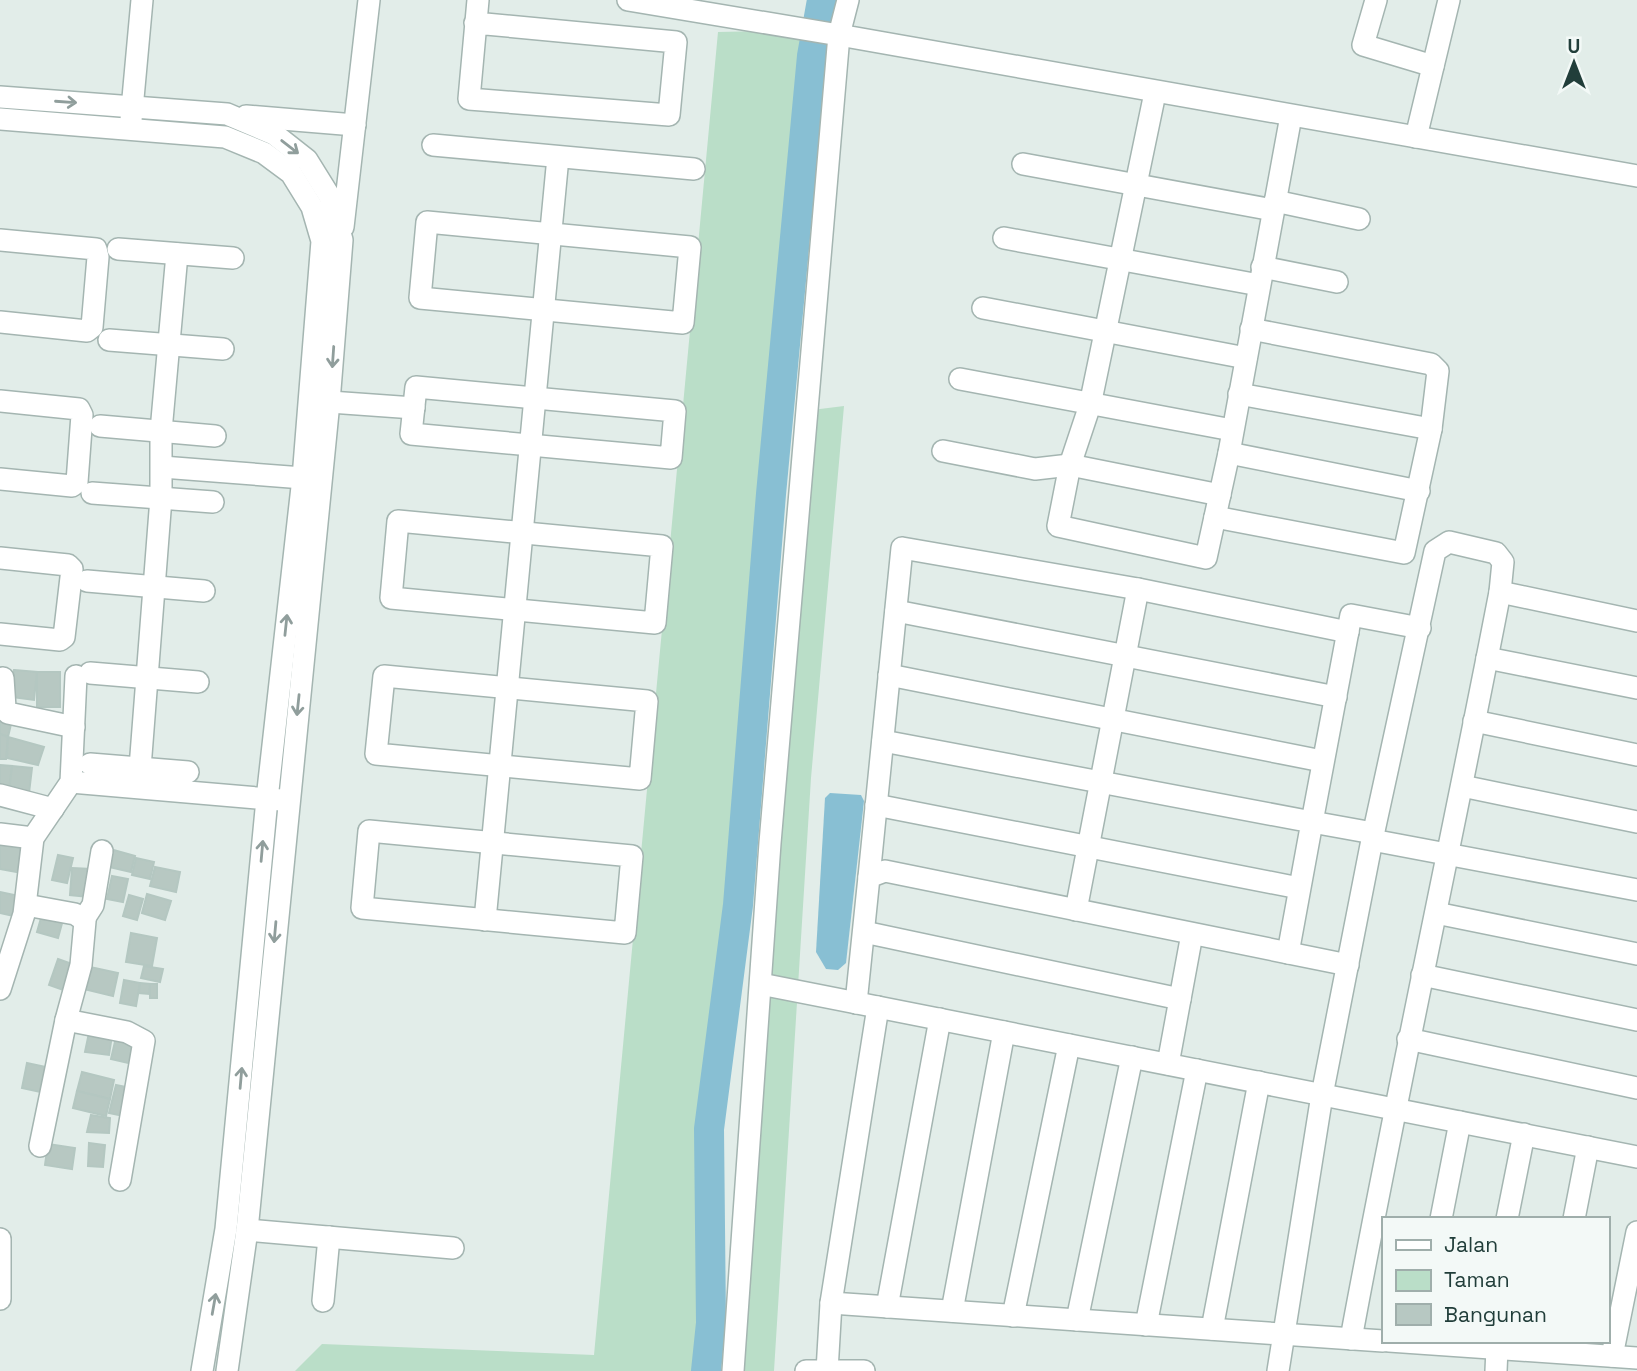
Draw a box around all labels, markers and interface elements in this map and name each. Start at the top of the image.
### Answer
north arrow [1539,28,1609,98]
text: U [1568,34,1580,59]
one-way arrow [54,95,77,108]
one-way arrow [280,139,298,154]
one-way arrow [326,345,339,368]
one-way arrow [280,614,293,637]
one-way arrow [291,694,304,716]
one-way arrow [256,841,269,863]
one-way arrow [268,920,281,943]
one-way arrow [235,1067,248,1090]
legend [1382,1217,1609,1343]
text: Jalan [1444,1231,1498,1258]
text: Taman [1444,1266,1510,1293]
one-way arrow [208,1293,221,1316]
text: Bangunan [1444,1301,1547,1328]

